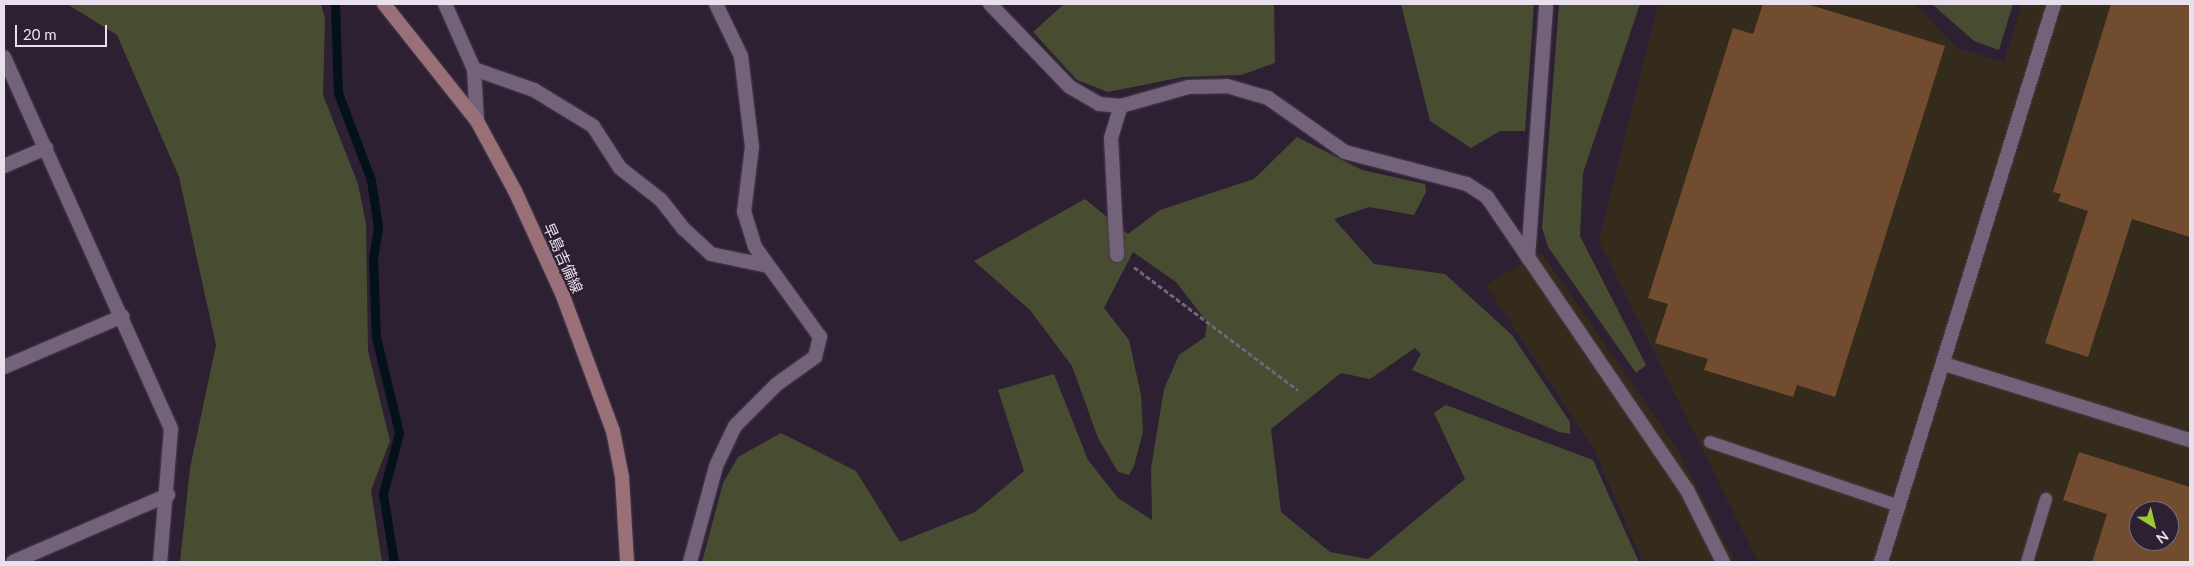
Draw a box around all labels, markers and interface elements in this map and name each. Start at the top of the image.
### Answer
scale bar [18,15,110,47]
text: 20 m [23,25,57,43]
street label: 早島吉備線 [540,220,586,296]
north arrow [2129,501,2179,551]
text: N [2153,528,2172,548]

